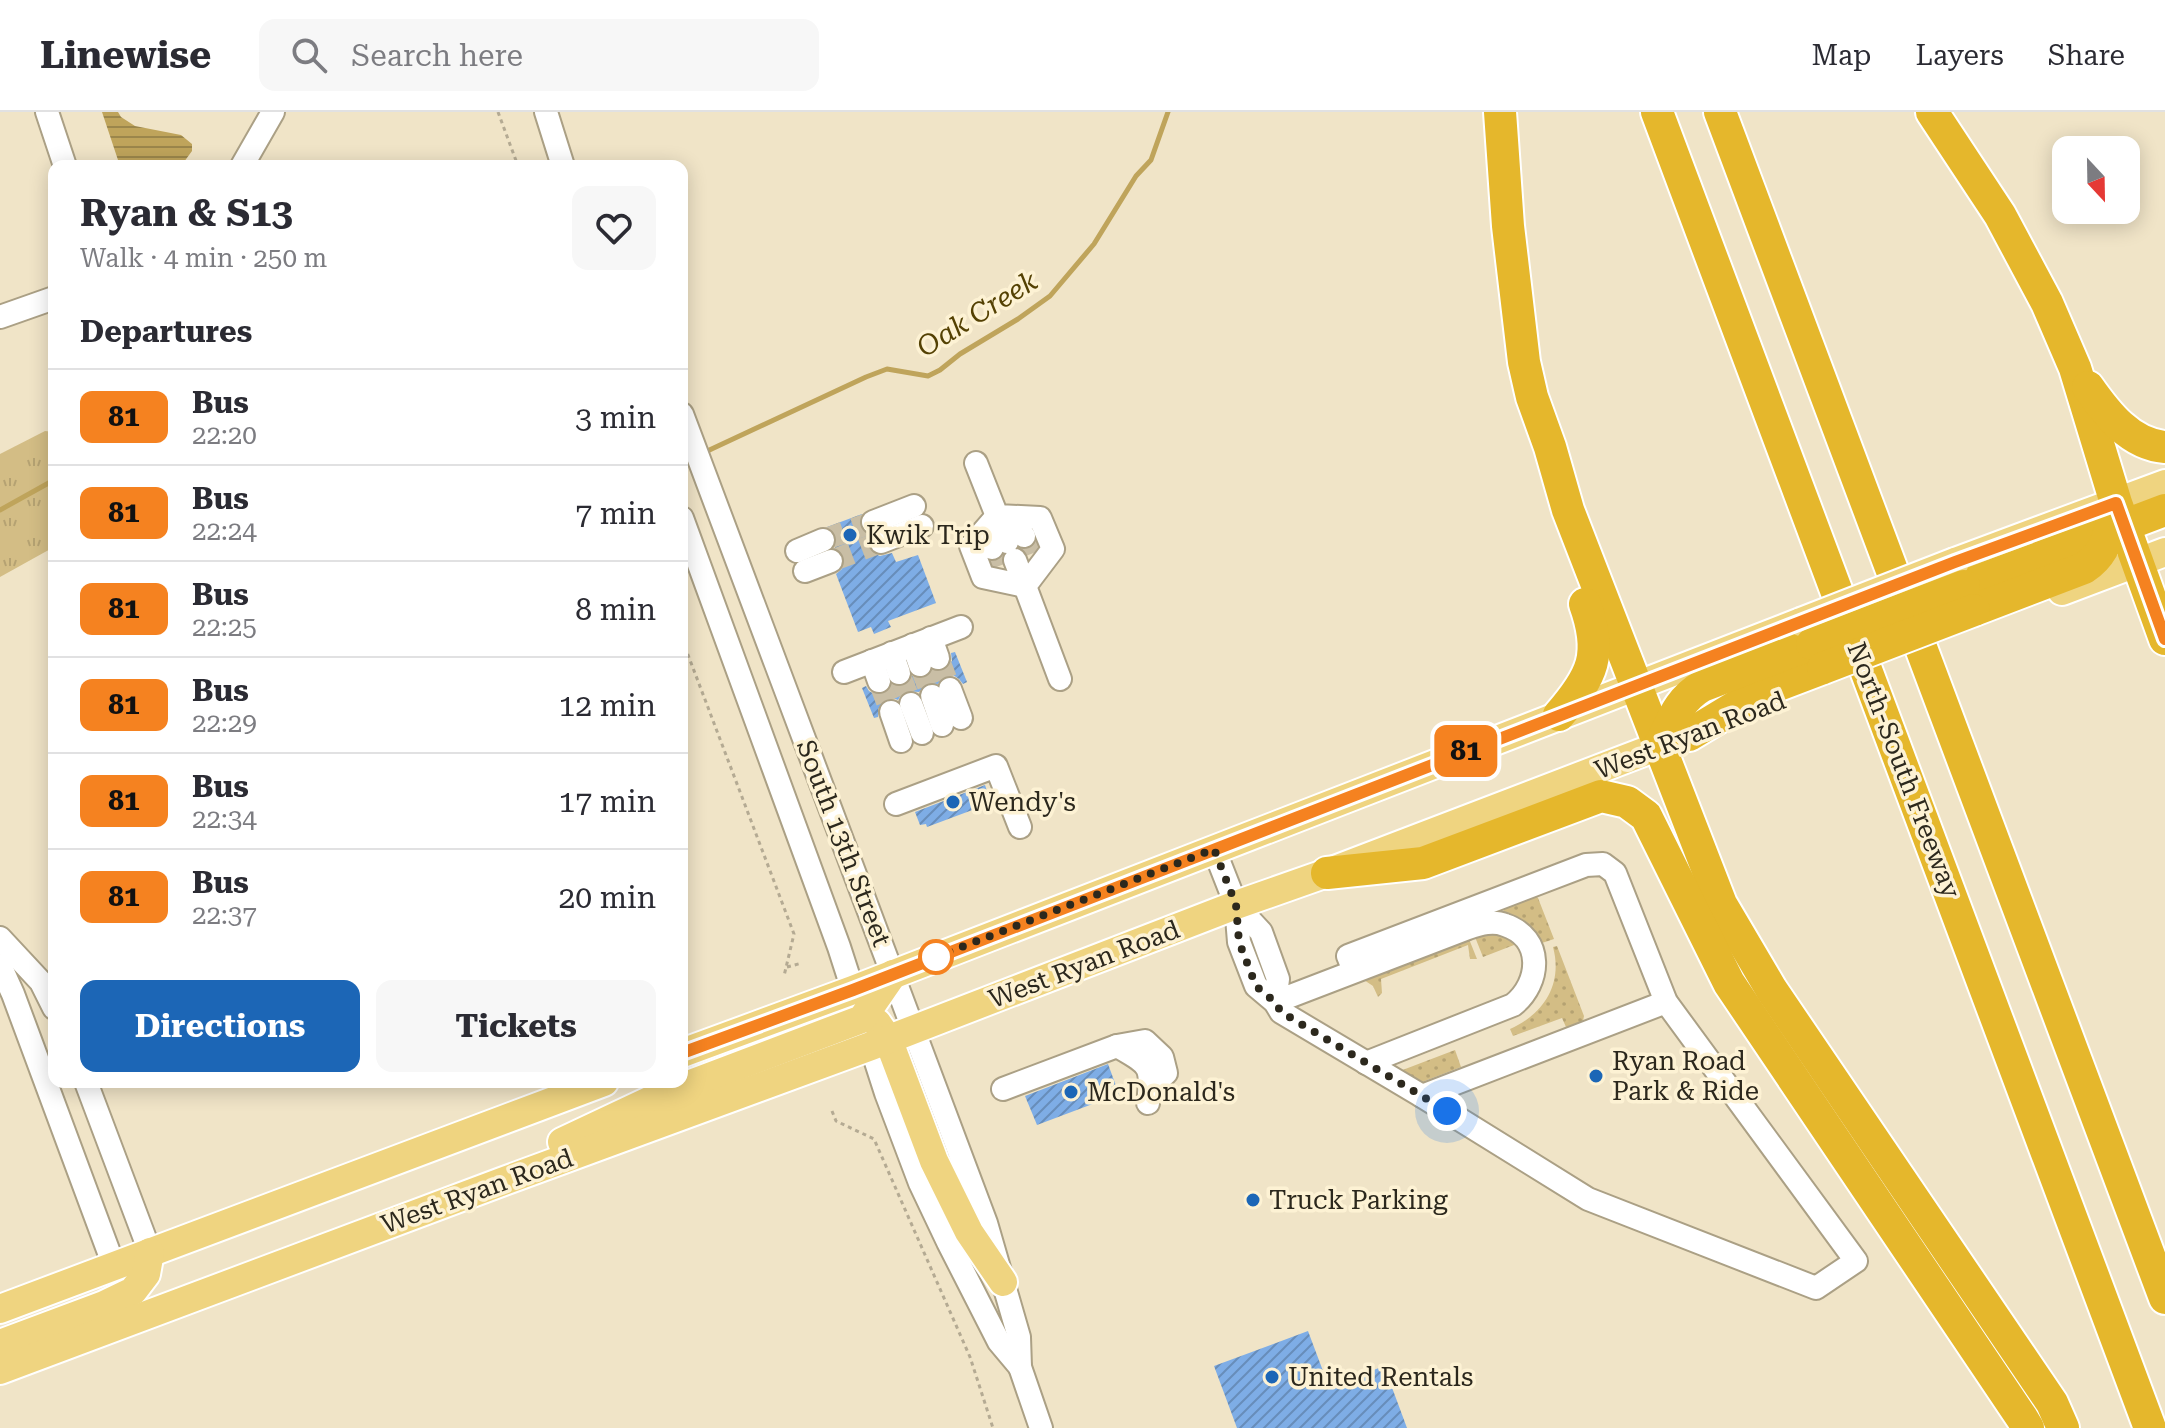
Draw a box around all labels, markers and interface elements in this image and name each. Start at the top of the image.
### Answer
search box [259,19,819,91]
text: Linewise [40,33,211,77]
icon: search [287,33,331,77]
text: Search here [351,38,523,73]
text: Map [1812,39,1871,72]
text: Layers [1915,39,2004,72]
text: Share [2048,39,2125,72]
north arrow [2052,136,2140,224]
map controls [2052,136,2140,224]
button: heart [572,186,656,270]
text: Ryan & S13 [80,191,293,235]
text: Walk · 4 min · 250 m [80,243,327,273]
water label: Oak Creek [911,264,1044,364]
text: Departures [80,314,252,349]
text: Bus [192,385,249,420]
text: 81 [108,400,140,433]
text: 3 min [575,400,656,435]
text: 22:20 [192,420,257,450]
text: Bus [192,481,249,516]
text: 81 [108,496,140,529]
text: 7 min [575,496,656,531]
text: 22:24 [192,516,257,546]
place label: Kwik Trip [866,520,990,550]
marker: Kwik Trip [841,526,859,544]
text: Bus [192,577,249,612]
text: 81 [108,592,140,625]
text: 8 min [575,592,656,627]
text: 22:25 [192,612,257,642]
street label: North-South Freeway [1841,638,1967,903]
text: Bus [192,673,249,708]
street label: West Ryan Road [1590,685,1790,785]
text: 81 [108,688,140,721]
text: 12 min [559,688,656,723]
text: 22:29 [192,708,257,738]
line badge: 81 [1430,725,1502,777]
text: 81 [1450,734,1482,767]
street label: South 13th Street [791,736,897,951]
text: Bus [192,769,249,804]
text: 81 [108,784,140,817]
text: 17 min [559,784,656,819]
place label: Wendy's [969,787,1076,817]
marker: Wendy's [944,793,962,811]
text: 22:34 [192,804,257,834]
text: Bus [192,865,249,900]
text: 81 [108,880,140,913]
text: 20 min [559,880,656,915]
text: 22:37 [192,900,257,930]
street label: West Ryan Road [984,914,1184,1014]
unlabelled marker [919,940,953,974]
button: Directions [80,980,360,1072]
button: Tickets [376,980,656,1072]
place label: Ryan Road Park & Ride [1612,1046,1759,1106]
marker: Ryan Road Park & Ride [1587,1067,1605,1085]
place label: McDonald's [1087,1077,1235,1107]
marker: McDonald's [1062,1083,1080,1101]
your location [1427,1091,1467,1131]
street label: West Ryan Road [377,1142,577,1240]
place label: Truck Parking [1269,1185,1448,1215]
marker: Truck Parking [1244,1191,1262,1209]
place label: United Rentals [1288,1362,1473,1392]
marker: United Rentals [1263,1368,1281,1386]

